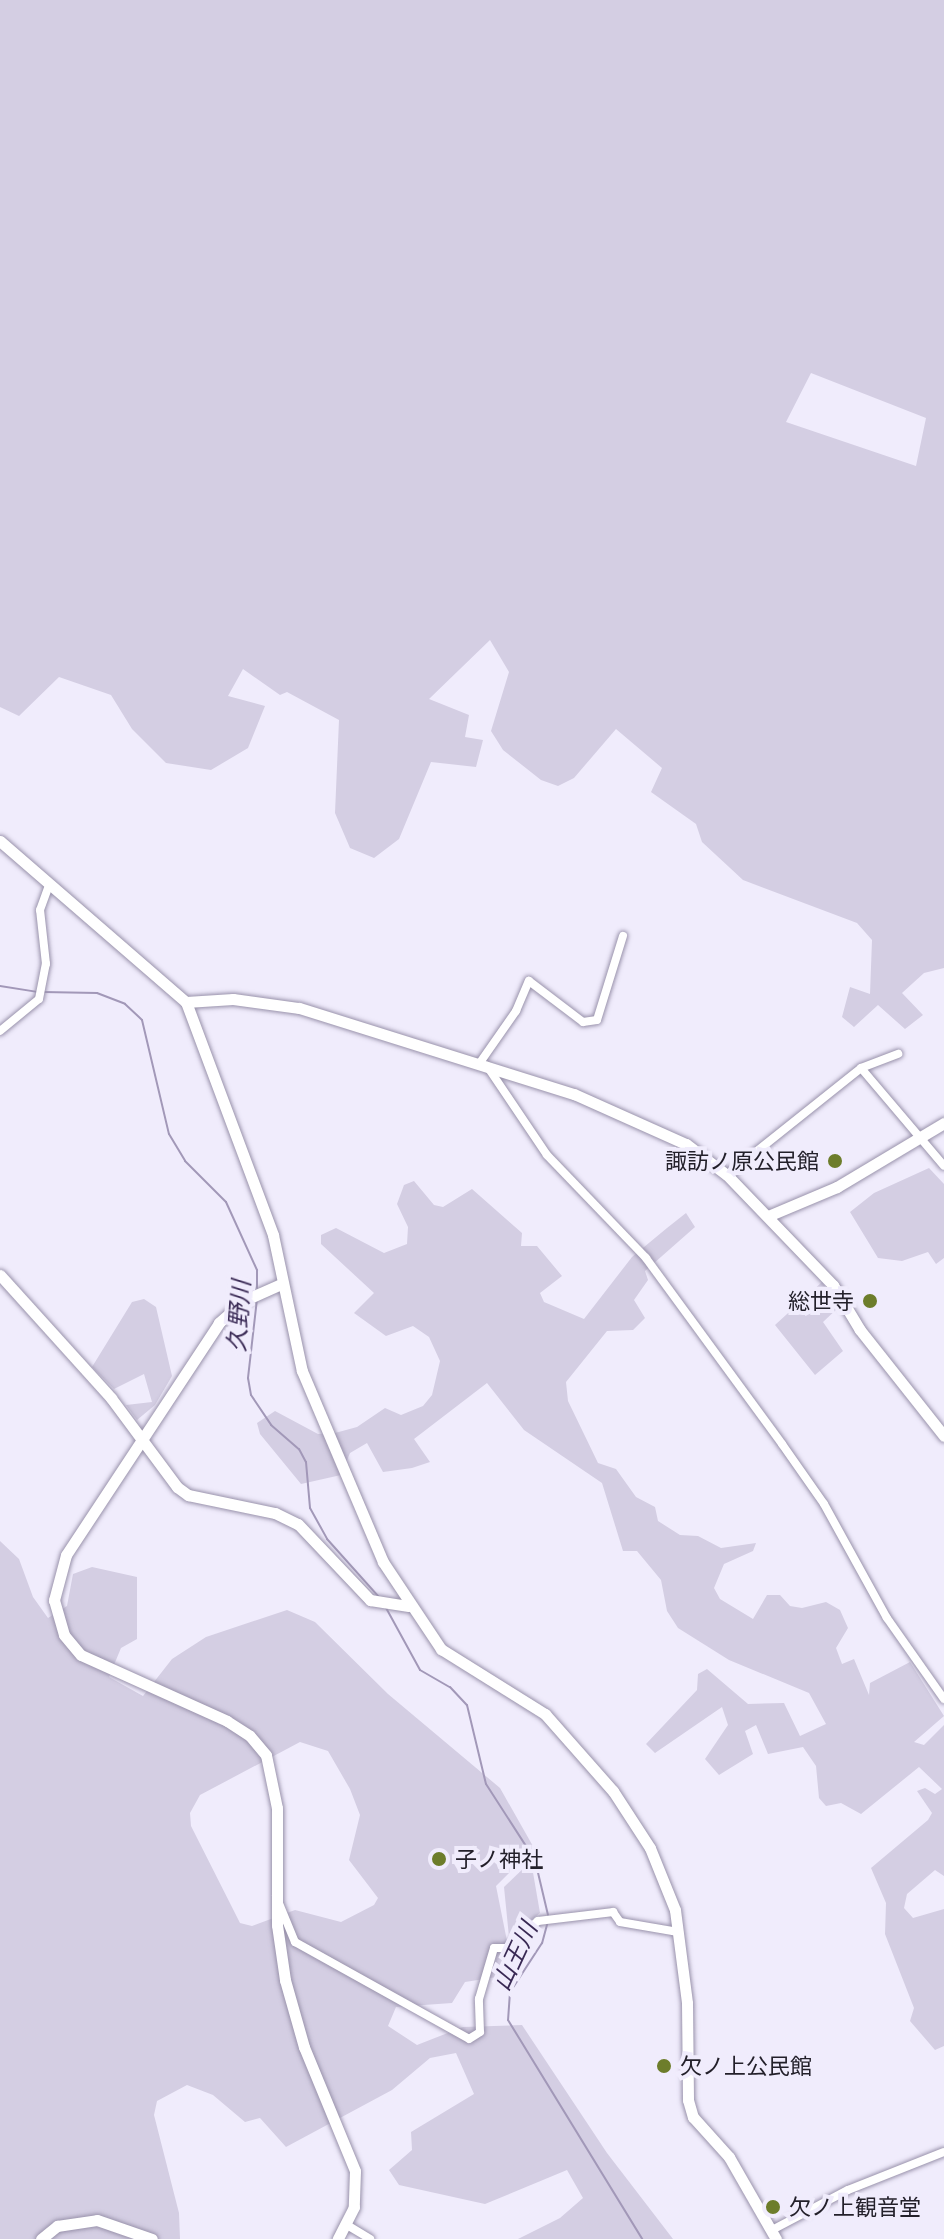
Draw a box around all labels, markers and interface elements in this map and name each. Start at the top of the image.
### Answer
place label: 諏訪ノ原公民館 [665,1148,819,1174]
marker: 諏訪ノ原公民館 [826,1152,844,1170]
water label: 久野川 [221,1279,255,1353]
place label: 総世寺 [788,1288,854,1314]
marker: 総世寺 [861,1292,879,1310]
place label: 子ノ神社 [455,1846,543,1872]
marker: 子ノ神社 [430,1850,448,1868]
water label: 山王川 [486,1917,542,1995]
place label: 欠ノ上公民館 [680,2053,812,2079]
marker: 欠ノ上公民館 [655,2057,673,2075]
place label: 欠ノ上観音堂 [789,2194,921,2220]
marker: 欠ノ上観音堂 [764,2198,782,2216]

